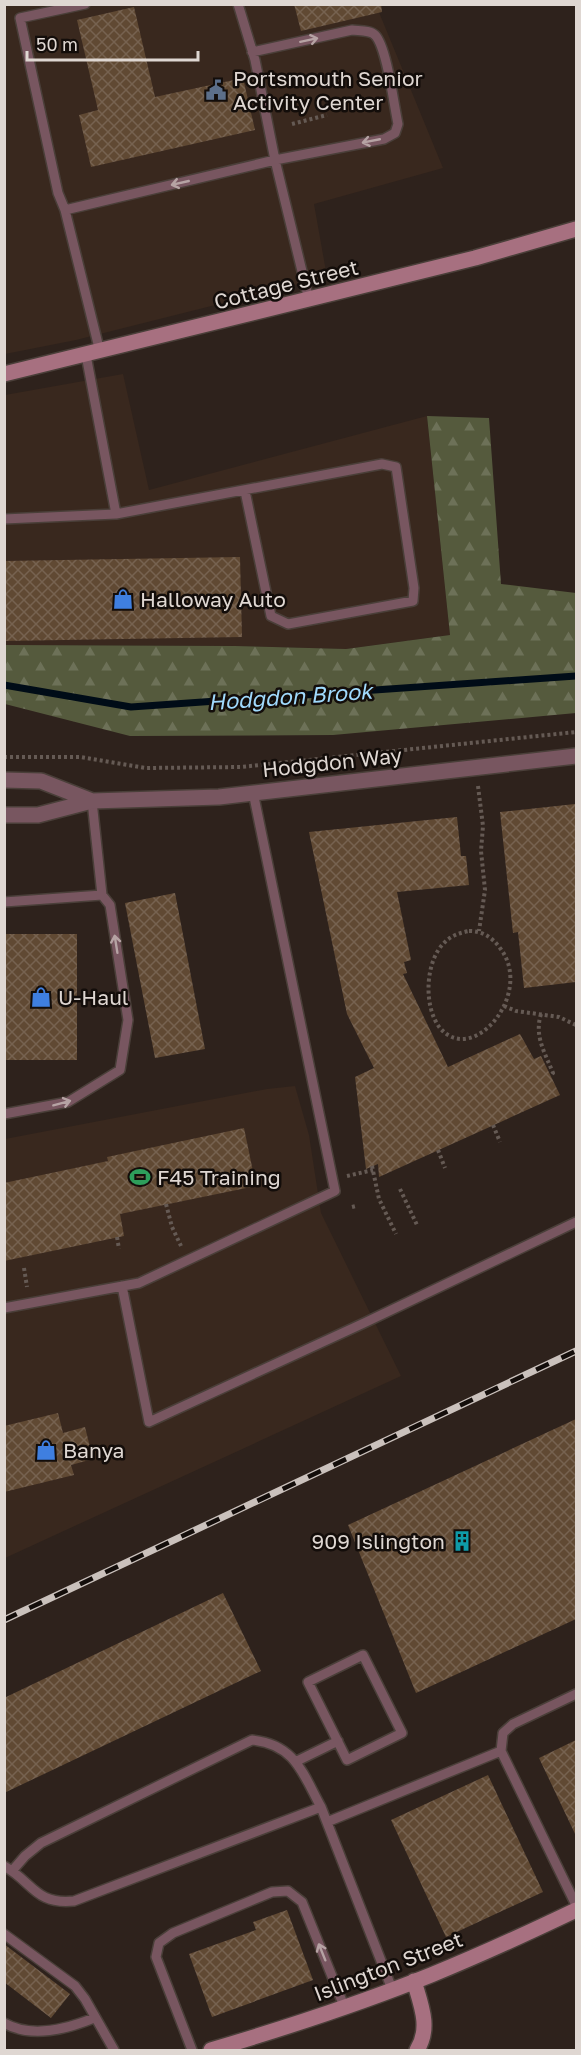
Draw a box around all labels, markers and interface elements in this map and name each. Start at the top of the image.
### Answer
scale bar [27,24,198,62]
text: 50 m [36,33,78,55]
one-way arrow [300,33,319,45]
place label: Portsmouth Senior Activity Center [233,65,423,115]
public building icon: Portsmouth Senior Activity Center [204,78,228,102]
one-way arrow [362,136,381,147]
one-way arrow [171,178,191,189]
street label: Cottage Street [211,254,361,314]
place label: Halloway Auto [140,586,286,612]
shop icon: Halloway Auto [111,587,135,611]
water label: Hodgdon Brook [207,677,376,715]
street label: Hodgdon Way [261,742,404,782]
one-way arrow [110,935,121,954]
place label: U-Haul [58,984,129,1010]
shop icon: U-Haul [29,985,53,1009]
one-way arrow [52,1096,71,1108]
place label: F45 Training [157,1164,281,1190]
sports icon: F45 Training [128,1165,152,1189]
place label: Banya [63,1437,124,1463]
shop icon: Banya [34,1438,58,1462]
place label: 909 Islington [312,1528,445,1554]
building icon: 909 Islington [450,1529,474,1553]
street label: Islington Street [310,1926,466,2006]
one-way arrow [316,1944,327,1962]

